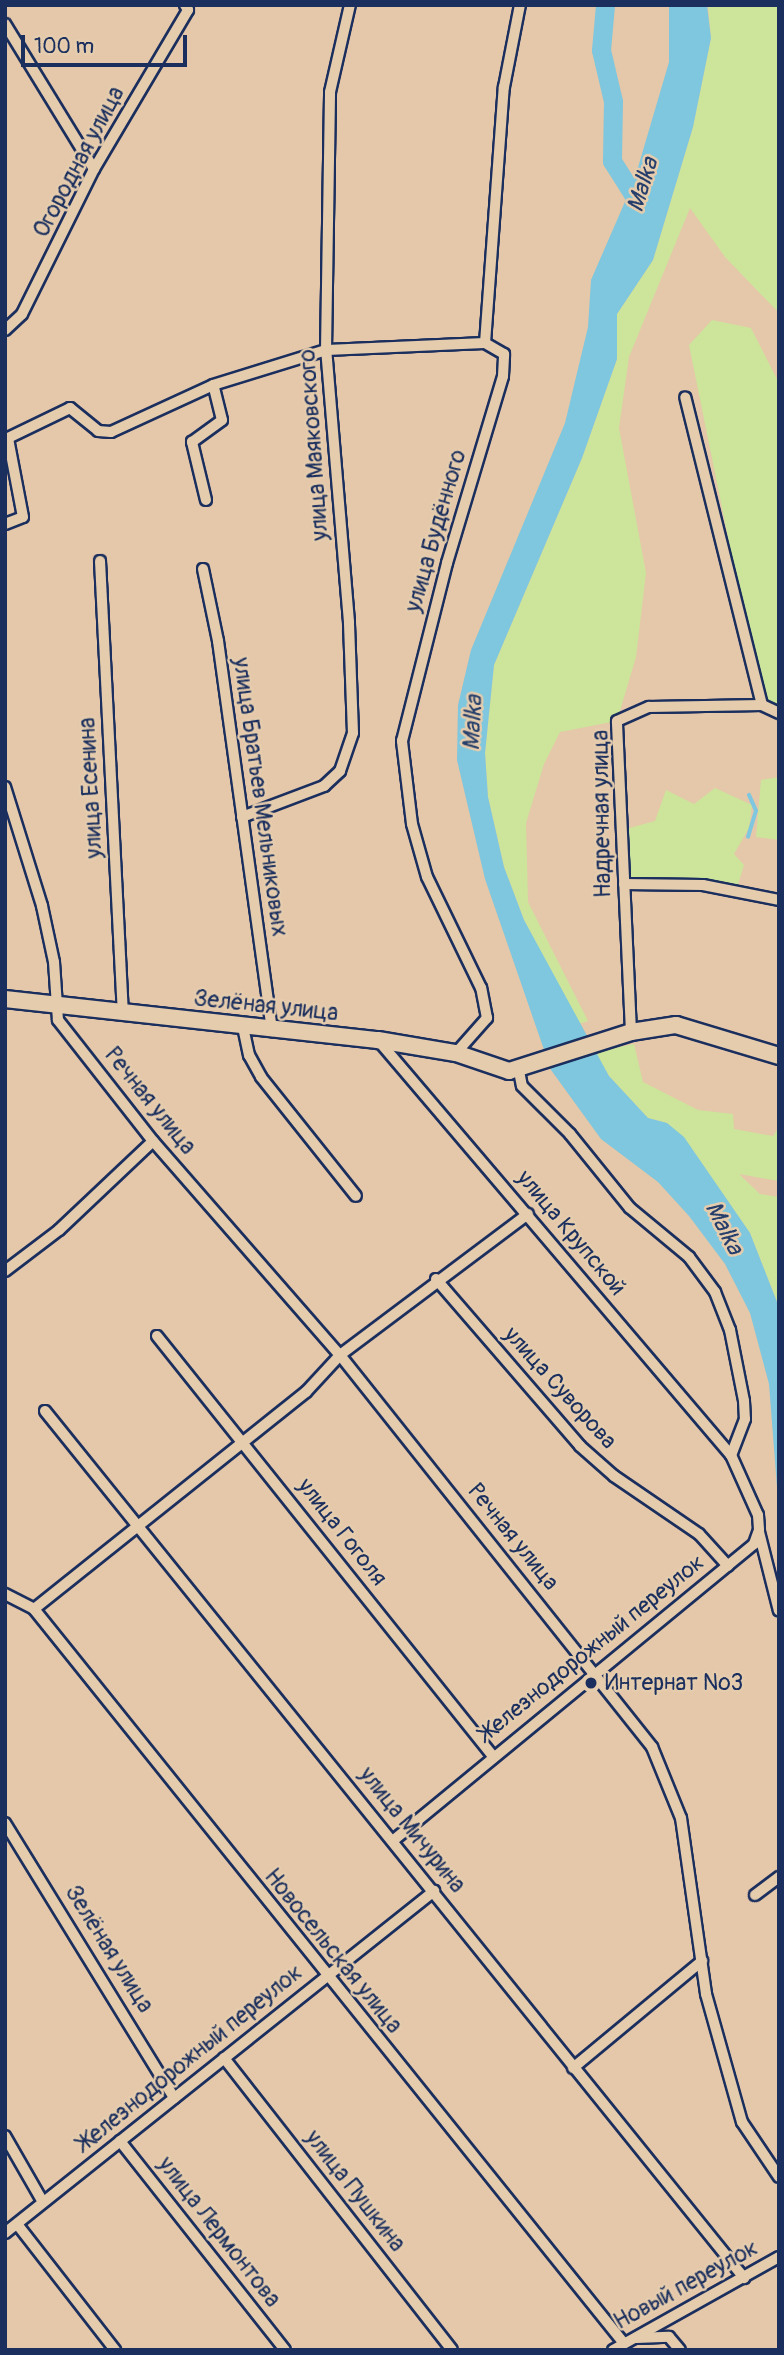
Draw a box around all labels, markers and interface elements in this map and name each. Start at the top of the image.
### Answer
scale bar [24,21,191,65]
text: 100 m [34,33,94,60]
street label: Огородная улица [28,82,130,242]
water label: Malka [621,154,665,216]
street label: улица Маяковского [294,348,334,542]
street label: улица Будённого [400,447,472,615]
street label: улица Братьев Мельниковых [227,656,293,938]
water label: Malka [457,695,489,751]
street label: улица Есенина [74,717,108,859]
street label: Надречная улица [587,730,617,898]
street label: Зелёная улица [193,985,339,1027]
street label: Речная улица [98,1042,202,1160]
street label: улица Крупской [511,1165,631,1301]
water label: Malka [699,1197,749,1259]
street label: улица Суворова [498,1321,622,1455]
street label: улица Гоголя [291,1473,393,1591]
street label: Речная улица [461,1478,565,1596]
street label: Железнодорожный переулок [474,1549,710,1747]
place label: Интернат №3 [605,1669,743,1697]
marker: Интернат №3 [583,1675,599,1691]
street label: улица Мичурина [353,1762,471,1898]
street label: Новосельская улица [258,1863,408,2039]
street label: Зелёная улица [59,1880,159,2018]
street label: Железнодорожный переулок [72,1959,308,2157]
street label: улица Пушкина [299,2125,411,2257]
street label: улица Лермонтова [152,2151,286,2313]
street label: Новый переулок [609,2234,763,2336]

